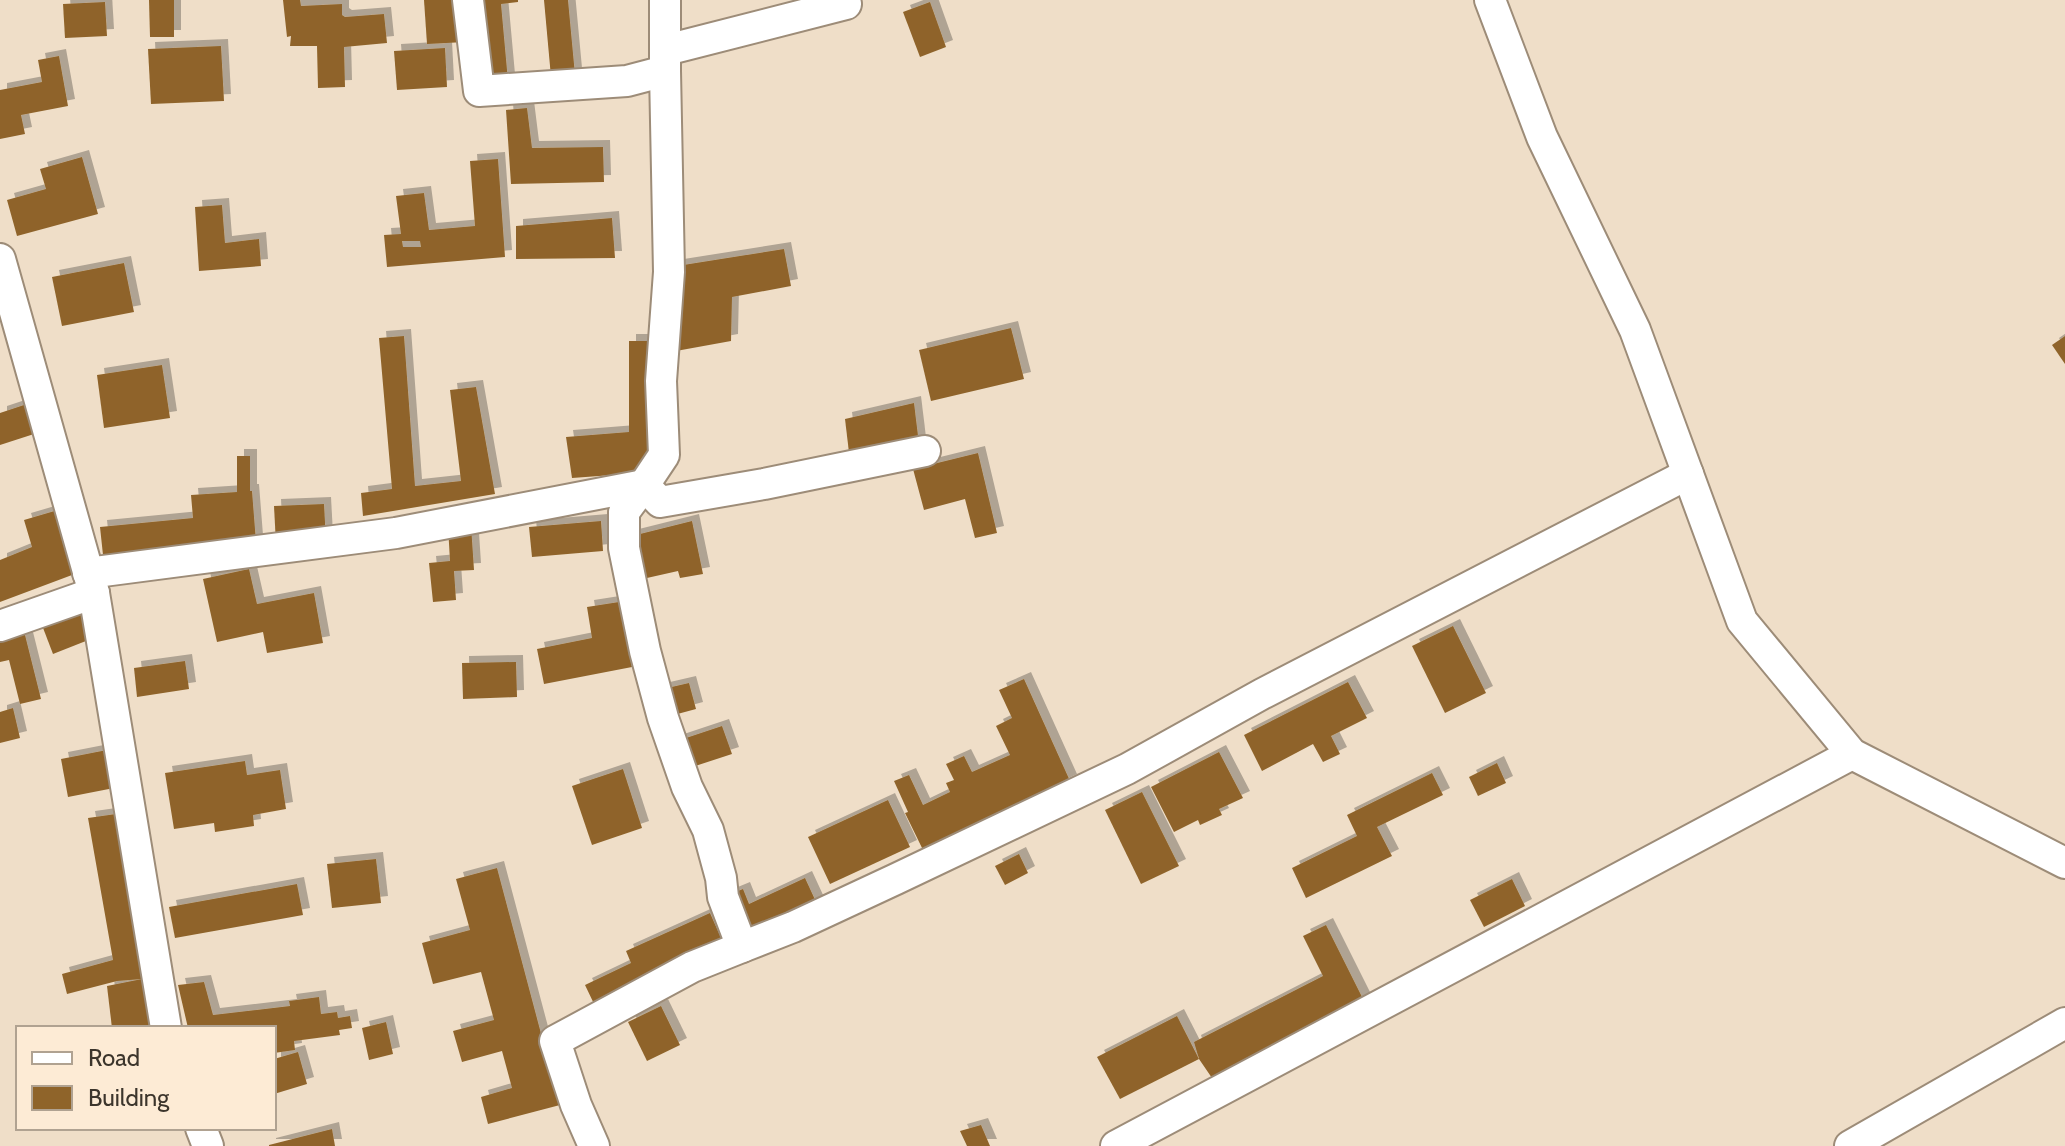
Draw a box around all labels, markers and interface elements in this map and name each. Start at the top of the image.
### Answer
legend [16,1026,276,1130]
text: Road [88,1043,140,1072]
text: Building [88,1083,170,1112]

